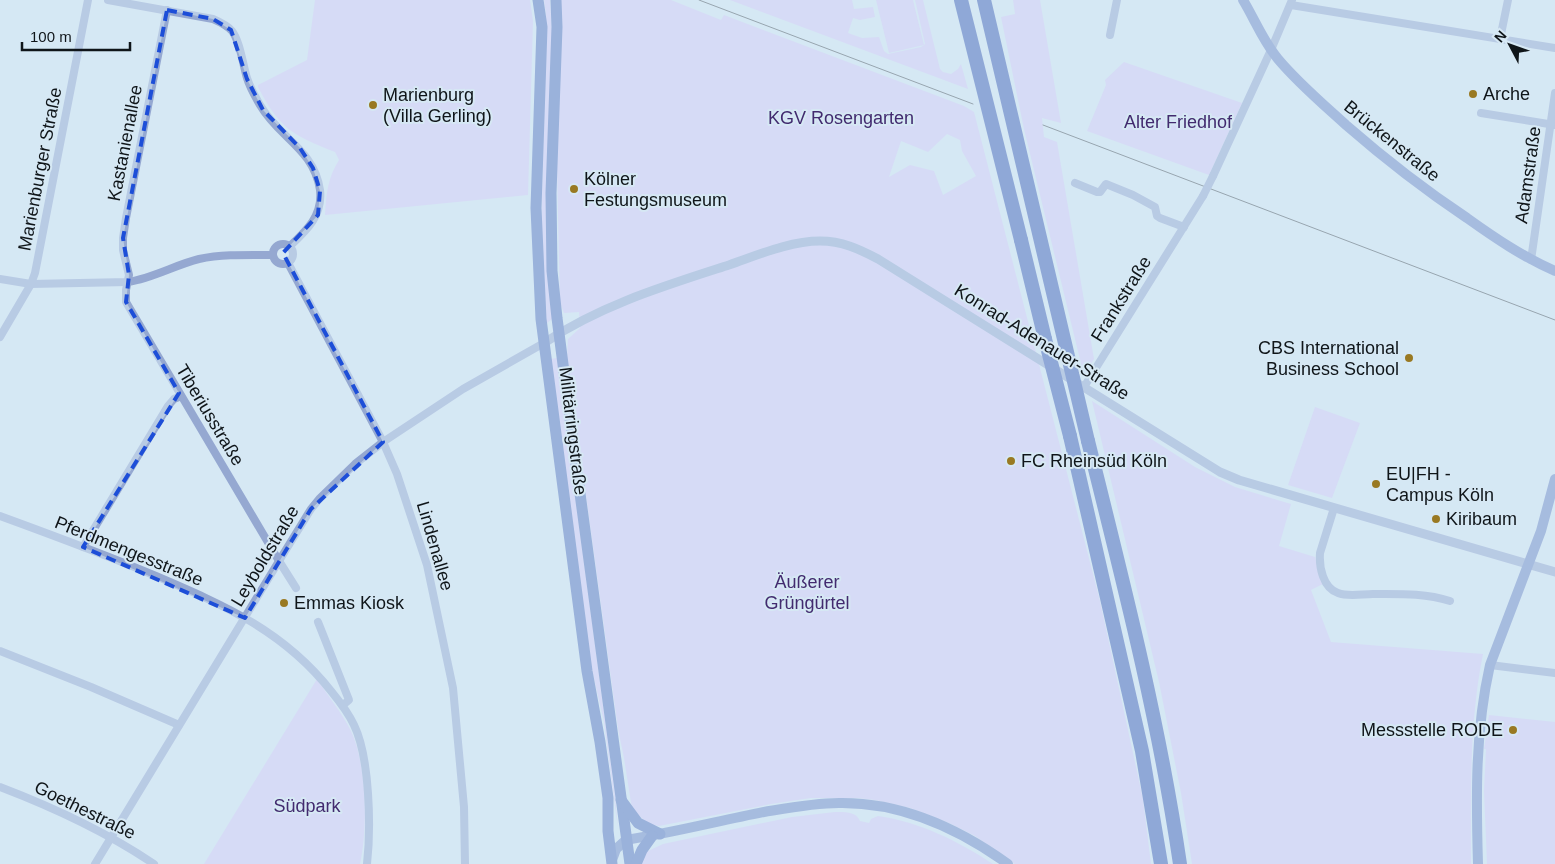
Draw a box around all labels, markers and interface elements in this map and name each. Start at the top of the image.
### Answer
scale bar [22,20,130,52]
north arrow [1485,20,1535,70]
text: N [1491,27,1510,46]
text: 100 m [30,28,72,45]
street label: Kastanienallee [104,83,146,203]
place label: Arche [1483,84,1530,104]
place label: Marienburg (Villa Gerling) [383,85,492,126]
street label: Marienburger Straße [14,86,66,252]
marker: Arche [1467,88,1479,100]
street label: Brückenstraße [1340,96,1444,186]
marker: Marienburg (Villa Gerling) [367,99,379,111]
park label: KGV Rosengarten [768,108,914,128]
park label: Alter Friedhof [1124,112,1233,132]
street label: Adamstraße [1511,125,1545,225]
place label: Kölner Festungsmuseum [584,169,727,210]
marker: Kölner Festungsmuseum [568,183,580,195]
street label: Frankstraße [1087,253,1155,345]
street label: Konrad-Adenauer-Straße [951,280,1133,404]
place label: CBS International Business School [1258,338,1399,379]
marker: CBS International Business School [1403,352,1415,364]
street label: Tiberiusstraße [172,361,248,469]
street label: Militärringstraße [555,366,591,496]
place label: FC Rheinsüd Köln [1021,451,1167,471]
marker: FC Rheinsüd Köln [1005,455,1017,467]
place label: EU|FH - Campus Köln [1386,464,1494,505]
marker: EU|FH - Campus Köln [1370,478,1382,490]
street label: Lindenallee [413,499,457,593]
street label: Leyboldstraße [227,502,303,610]
place label: Kiribaum [1446,509,1517,529]
street label: Pferdmengesstraße [52,512,206,590]
marker: Kiribaum [1430,513,1442,525]
park label: Äußerer Grüngürtel [764,572,850,613]
place label: Emmas Kiosk [294,593,405,613]
marker: Emmas Kiosk [278,597,290,609]
place label: Messstelle RODE [1361,720,1503,740]
marker: Messstelle RODE [1507,724,1519,736]
street label: Goethestraße [31,777,139,843]
park label: Südpark [273,796,342,816]

